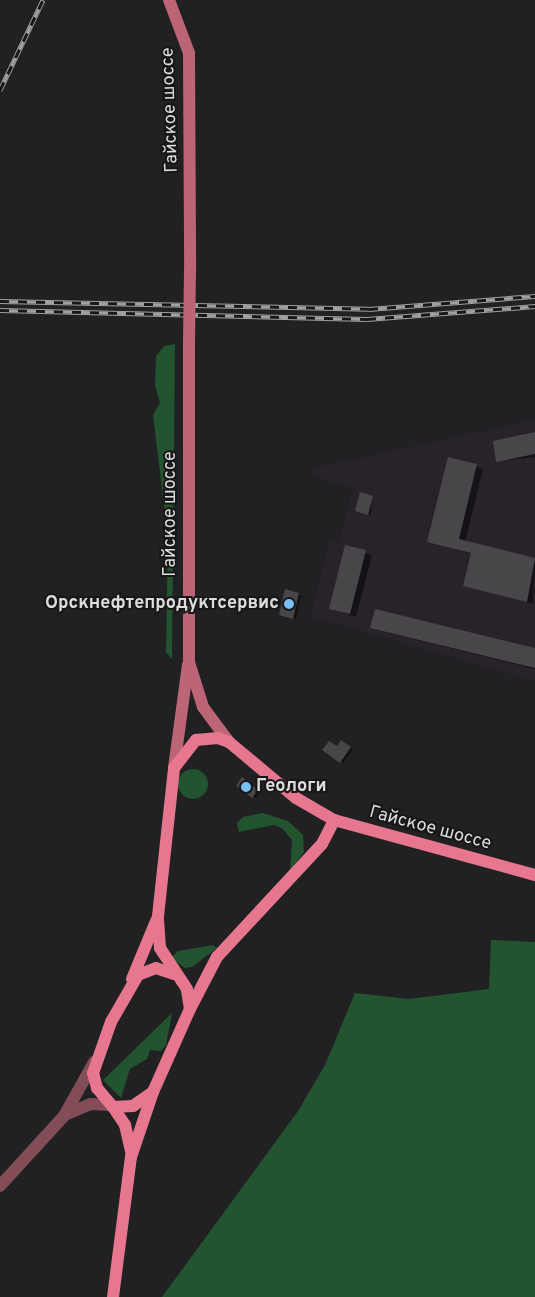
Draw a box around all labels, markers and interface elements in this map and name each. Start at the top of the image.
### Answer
street label: Гайское шоссе [158,47,184,173]
street label: Гайское шоссе [160,451,182,577]
place label: Орскнефтепродуктсервис [45,593,279,615]
marker: Орскнефтепродуктсервис [283,598,295,610]
place label: Геологи [256,776,327,798]
marker: Геологи [240,781,252,793]
street label: Гайское шоссе [367,802,493,856]

